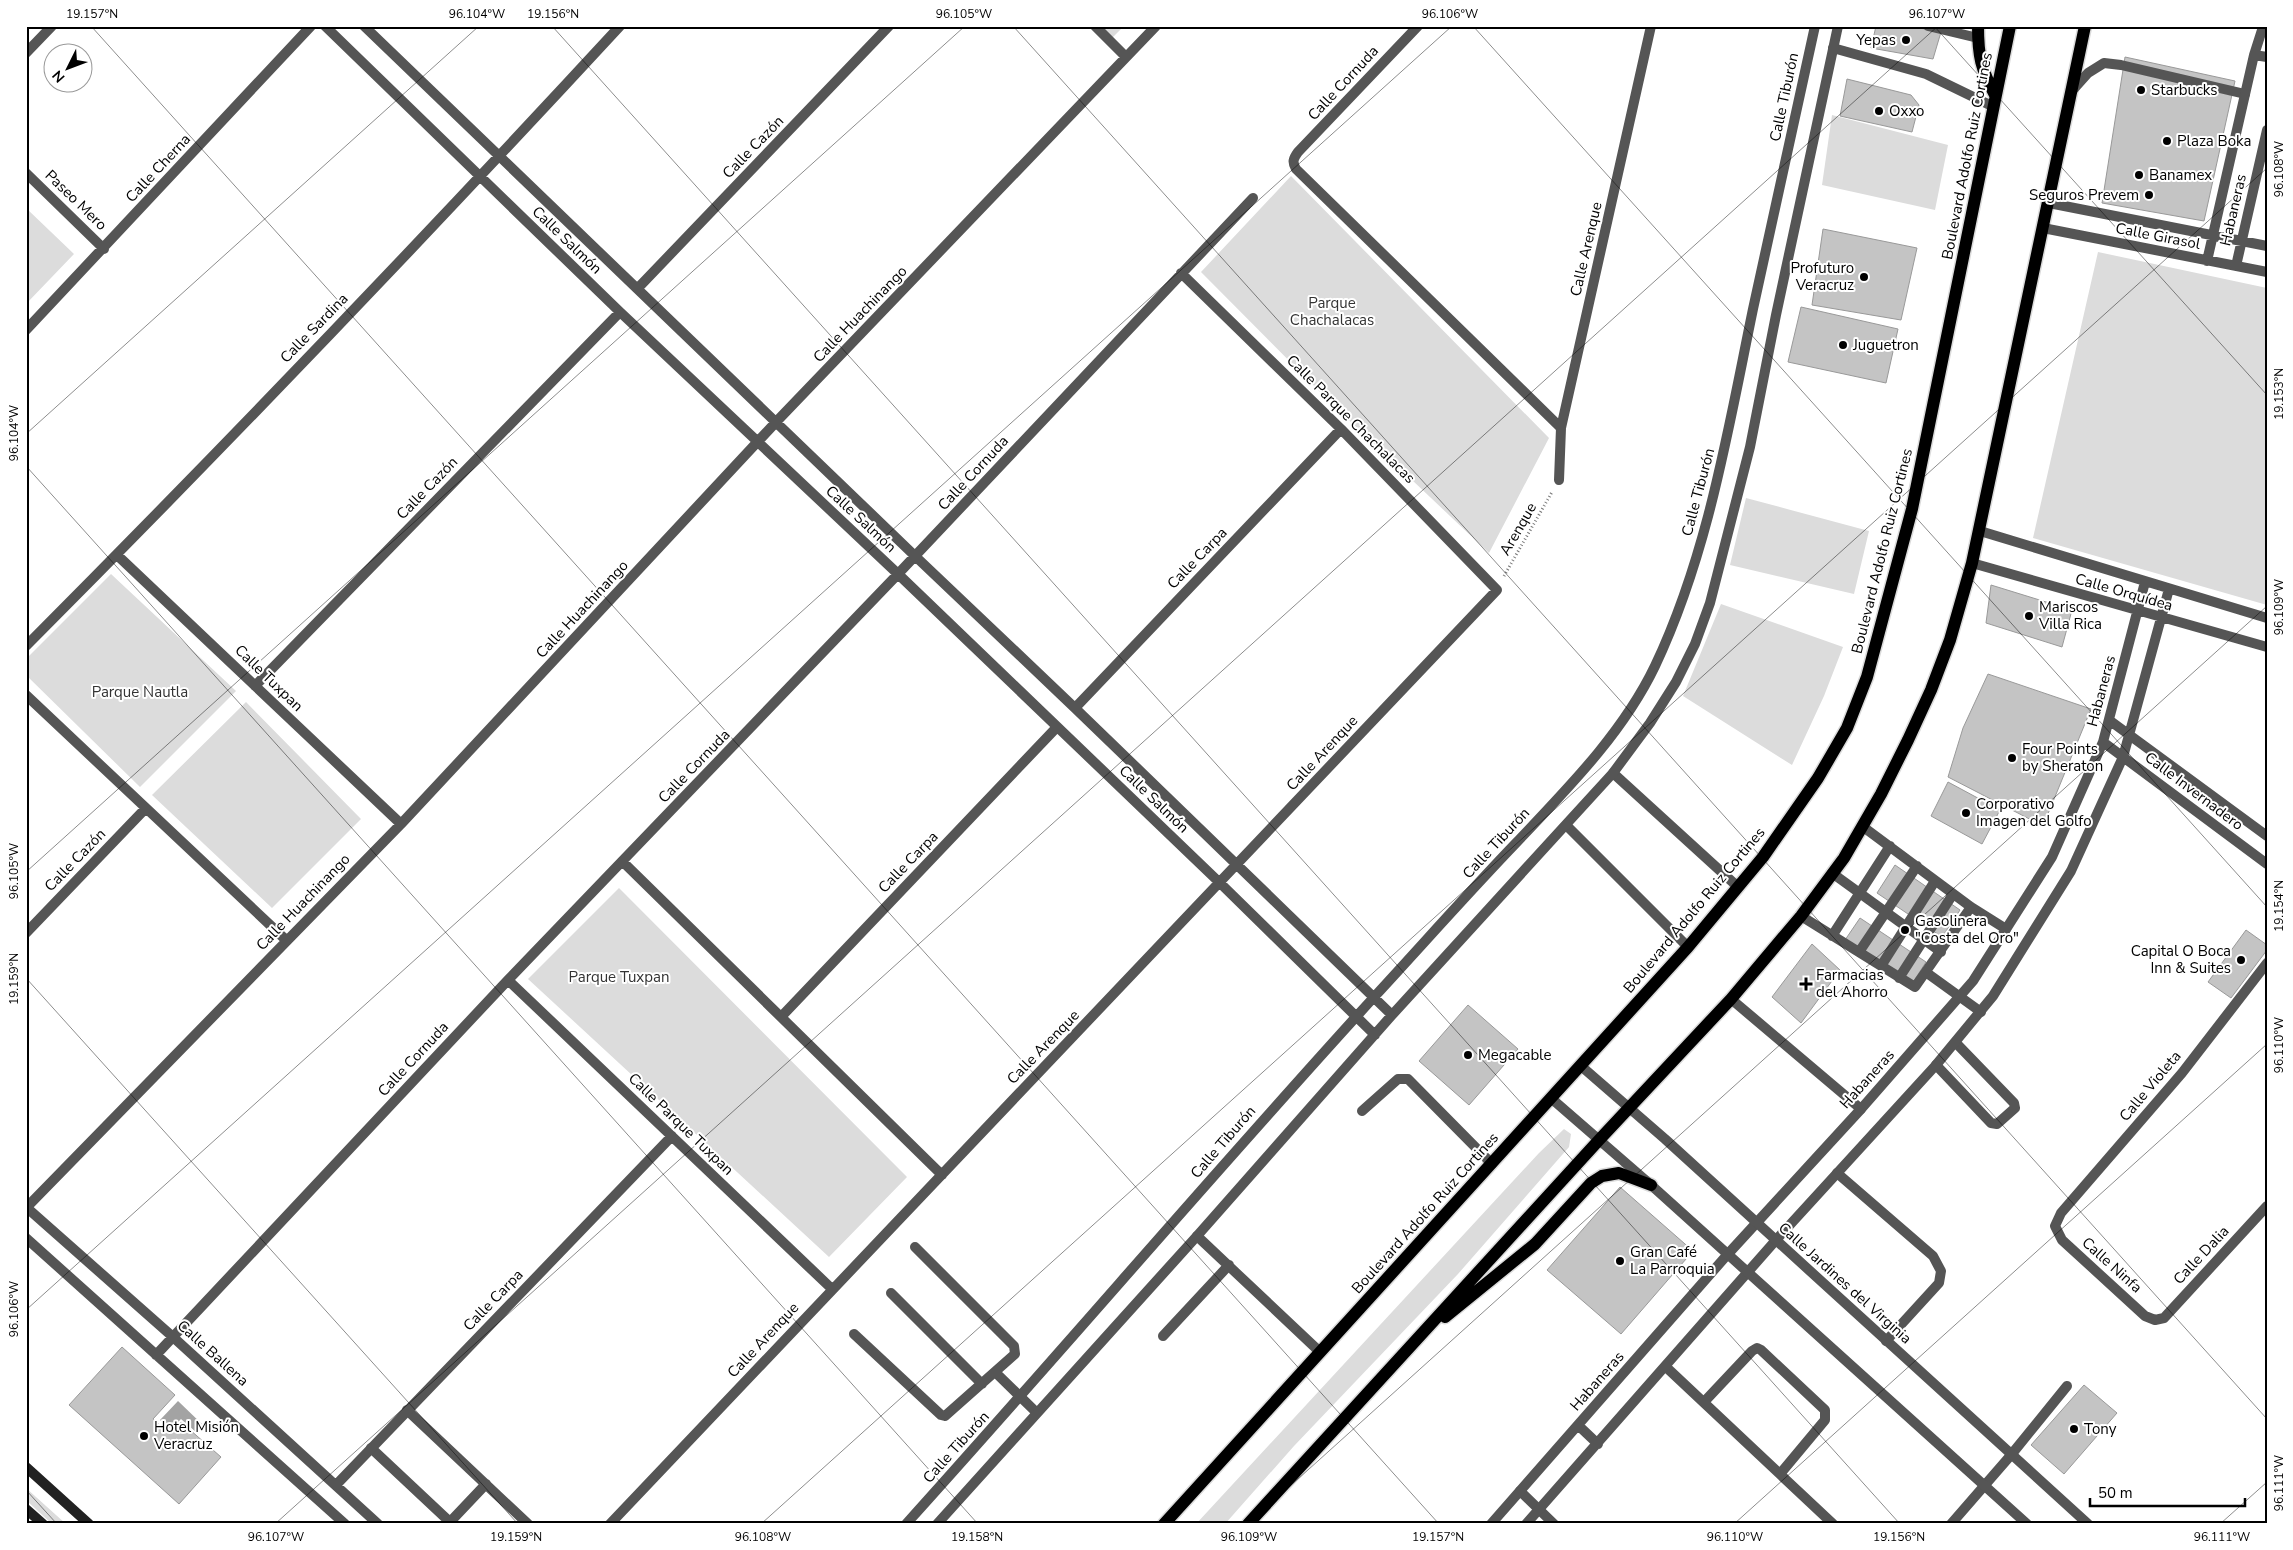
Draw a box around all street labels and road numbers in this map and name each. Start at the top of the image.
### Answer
street label: Calle Cornuda [1303,41,1383,125]
street label: Calle Tiburón [1765,51,1803,143]
street label: Boulevard Adolfo Ruiz Cortines [1937,51,1997,261]
street label: Calle Cazón [718,111,788,183]
street label: Calle Cherna [121,129,195,207]
street label: Paseo Mero [41,165,111,235]
street label: Habaneras [2215,172,2251,248]
street label: Calle Arenque [1565,200,1607,298]
street label: Calle Salmón [528,202,606,278]
street label: Calle Girasol [2114,218,2203,254]
street label: Calle Huachinango [809,261,911,367]
street label: Calle Sardina [276,289,352,367]
street label: Calle Parque Chachalacas [1282,350,1420,488]
street label: Calle Cornuda [933,431,1013,515]
street label: Calle Tiburón [1677,446,1719,538]
street label: Boulevard Adolfo Ruiz Cortines [1847,446,1917,656]
street label: Calle Cazón [392,452,462,524]
street label: Calle Salmón [821,481,901,557]
street label: Arenque [1495,499,1541,559]
street label: Calle Carpa [1163,523,1231,593]
street label: Calle Huachinango [531,556,633,662]
street label: Calle Orquídea [2073,569,2175,615]
street label: Calle Tuxpan [230,640,308,716]
street label: Habaneras [2082,653,2120,729]
street label: Calle Arenque [1282,711,1362,795]
street label: Calle Cornuda [654,725,734,807]
street label: Calle Invernadero [2141,747,2247,835]
street label: Calle Salmón [1115,761,1193,837]
street label: Calle Tiburón [1458,803,1534,883]
street label: Boulevard Adolfo Ruiz Cortines [1619,823,1769,997]
street label: Calle Cazón [40,824,110,896]
street label: Calle Carpa [874,827,942,897]
street label: Calle Huachinango [252,849,354,955]
street label: Calle Arenque [1002,1005,1084,1089]
street label: Calle Cornuda [373,1017,453,1101]
street label: Habaneras [1835,1045,1899,1113]
street label: Calle Violeta [2115,1047,2185,1125]
street label: Calle Parque Tuxpan [624,1068,738,1180]
street label: Calle Tiburón [1186,1101,1260,1183]
street label: Boulevard Adolfo Ruiz Cortines [1347,1128,1503,1298]
street label: Calle Jardines del Virginia [1774,1218,1916,1348]
street label: Calle Dalia [2169,1221,2233,1289]
street label: Calle Ninfa [2078,1233,2146,1297]
street label: Calle Carpa [459,1265,527,1335]
street label: Calle Arenque [723,1298,803,1382]
street label: Calle Ballena [173,1316,253,1390]
street label: Habaneras [1565,1347,1629,1415]
street label: Calle Tiburón [918,1407,994,1487]

